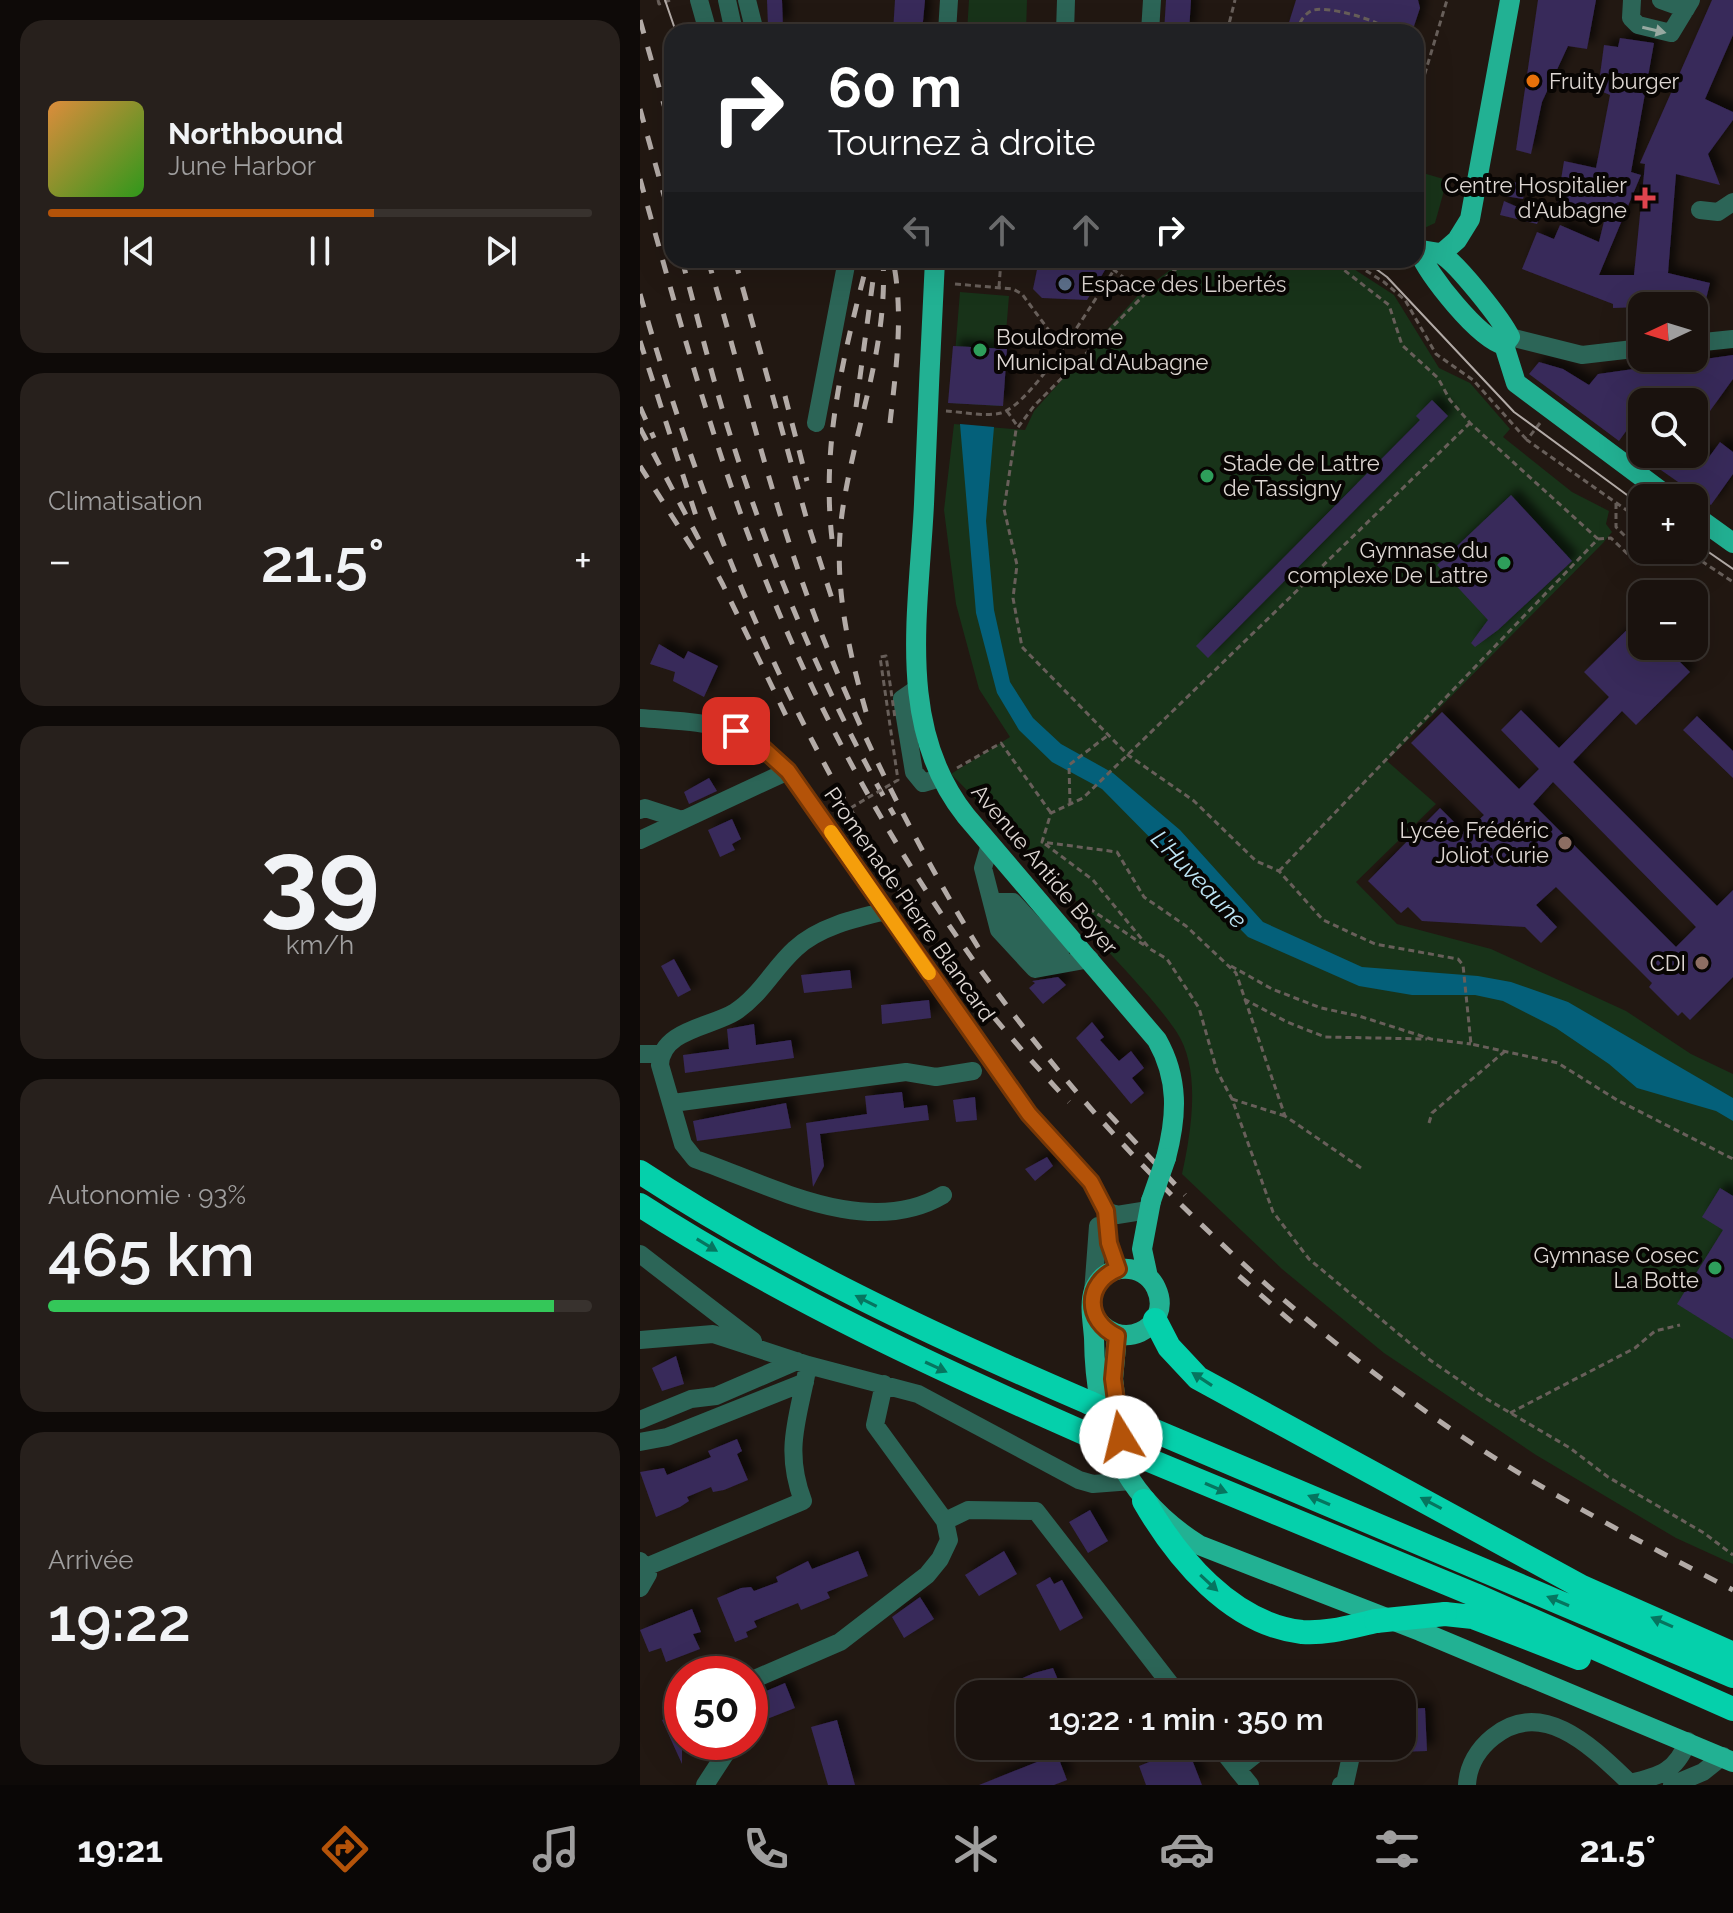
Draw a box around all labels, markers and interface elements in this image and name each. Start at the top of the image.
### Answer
one-way arrow [1642,24,1667,36]
text: 60 m [828,54,962,120]
icon: right [696,56,800,160]
place label: Fruity burger [1549,68,1680,94]
marker: Fruity burger [1524,72,1542,90]
text: Northbound [168,116,343,151]
text: Tournez à droite [828,121,1096,163]
text: June Harbor [168,151,316,181]
place label: Centre Hospitalier d'Aubagne [1444,172,1627,223]
marker: Centre Hospitalier d'Aubagne [1634,187,1656,209]
icon: left [896,208,940,252]
icon: ahead [980,208,1024,252]
icon: ahead [1064,208,1108,252]
icon: right [1148,208,1192,252]
icon: previous [117,229,161,273]
icon: pause [298,229,342,273]
icon: next [479,229,523,273]
place label: Espace des Libertés [1081,271,1286,297]
marker: Espace des Libertés [1056,275,1074,293]
north arrow [1628,292,1708,372]
map controls [1628,292,1708,660]
place label: Boulodrome Municipal d'Aubagne [996,324,1209,375]
marker: Boulodrome Municipal d'Aubagne [971,341,989,359]
button: search [1628,388,1708,468]
place label: Stade de Lattre de Tassigny [1223,450,1380,501]
marker: Stade de Lattre de Tassigny [1198,467,1216,485]
button: + [1628,484,1708,564]
text: Climatisation [48,486,203,516]
text: 21.5° [261,526,385,596]
text: − [48,535,72,586]
text: + [574,535,592,586]
place label: Gymnase du complexe De Lattre [1288,537,1488,588]
marker: Gymnase du complexe De Lattre [1495,554,1513,572]
button: − [1628,580,1708,660]
pin [702,697,770,765]
icon: arrive [714,709,758,753]
street label: Avenue Antide Boyer [966,779,1124,959]
street label: Promenade Pierre Blancard [819,782,1001,1026]
text: 39 [260,817,380,939]
place label: Lycée Frédéric Joliot Curie [1399,817,1549,868]
water label: L'Huveaune [1145,824,1253,934]
marker: Lycée Frédéric Joliot Curie [1556,834,1574,852]
text: km/h [286,930,354,960]
place label: CDI [1650,950,1686,976]
marker: CDI [1693,954,1711,972]
text: Autonomie · 93% [48,1180,246,1210]
text: 465 km [48,1220,255,1290]
one-way arrow [696,1238,718,1252]
place label: Gymnase Cosec La Botte [1534,1242,1699,1293]
marker: Gymnase Cosec La Botte [1706,1259,1724,1277]
one-way arrow [854,1294,877,1308]
one-way arrow [924,1361,948,1374]
one-way arrow [1192,1372,1213,1387]
position arrow [1079,1395,1163,1479]
one-way arrow [1204,1481,1228,1494]
one-way arrow [1307,1494,1331,1507]
one-way arrow [1420,1496,1442,1510]
text: Arrivée [48,1545,133,1575]
one-way arrow [1199,1573,1218,1592]
text: 19:22 [48,1585,191,1655]
one-way arrow [1546,1595,1570,1608]
one-way arrow [1650,1616,1673,1629]
speed limit sign: 50 [664,1656,768,1760]
text: 19:22 · 1 min · 350 m [1048,1702,1324,1737]
icon: directions [317,1821,373,1877]
icon: music [528,1821,584,1877]
icon: phone [738,1821,794,1877]
icon: climate [948,1821,1004,1877]
icon: car [1159,1821,1215,1877]
icon: filters [1369,1821,1425,1877]
text: 19:21 [77,1828,163,1870]
text: 21.5° [1579,1828,1656,1870]

